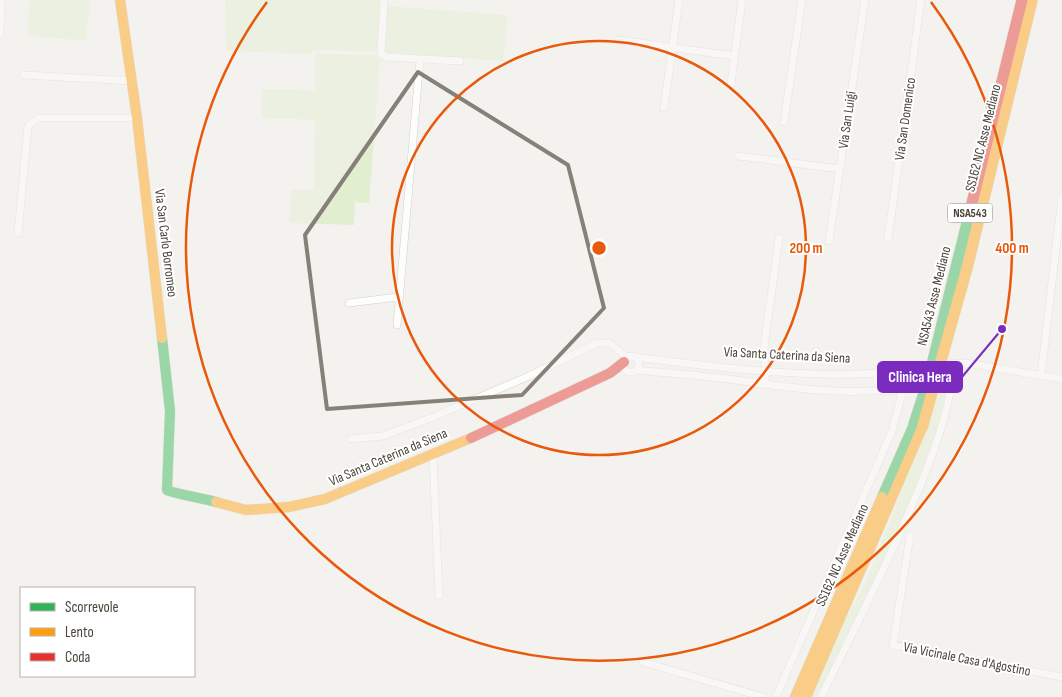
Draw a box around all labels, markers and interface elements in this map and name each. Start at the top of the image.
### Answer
street label: Via San Domenico [891,76,919,161]
street label: SS162 NC Asse Mediano [961,82,1005,194]
street label: Via San Luigi [835,90,859,150]
street label: Via San Carlo Borromeo [151,188,181,298]
road number: NSA543 [948,204,992,222]
centre of rings [590,239,608,257]
text: 200 m [789,239,823,258]
text: 400 m [995,239,1029,258]
street label: NSA543 Asse Mediano [913,244,955,348]
street label: Via Santa Caterina da Siena [723,343,851,367]
callout: Clinica Hera [878,362,962,392]
text: Clinica Hera [888,368,952,387]
street label: Via Santa Caterina da Siena [326,424,450,490]
street label: SS162 NC Asse Mediano [812,501,872,609]
legend [20,587,195,677]
text: Scorrevole [65,598,119,617]
text: Lento [65,623,94,642]
street label: Via Vicinale Casa d'Agostino [902,638,1032,680]
text: Coda [65,648,91,667]

